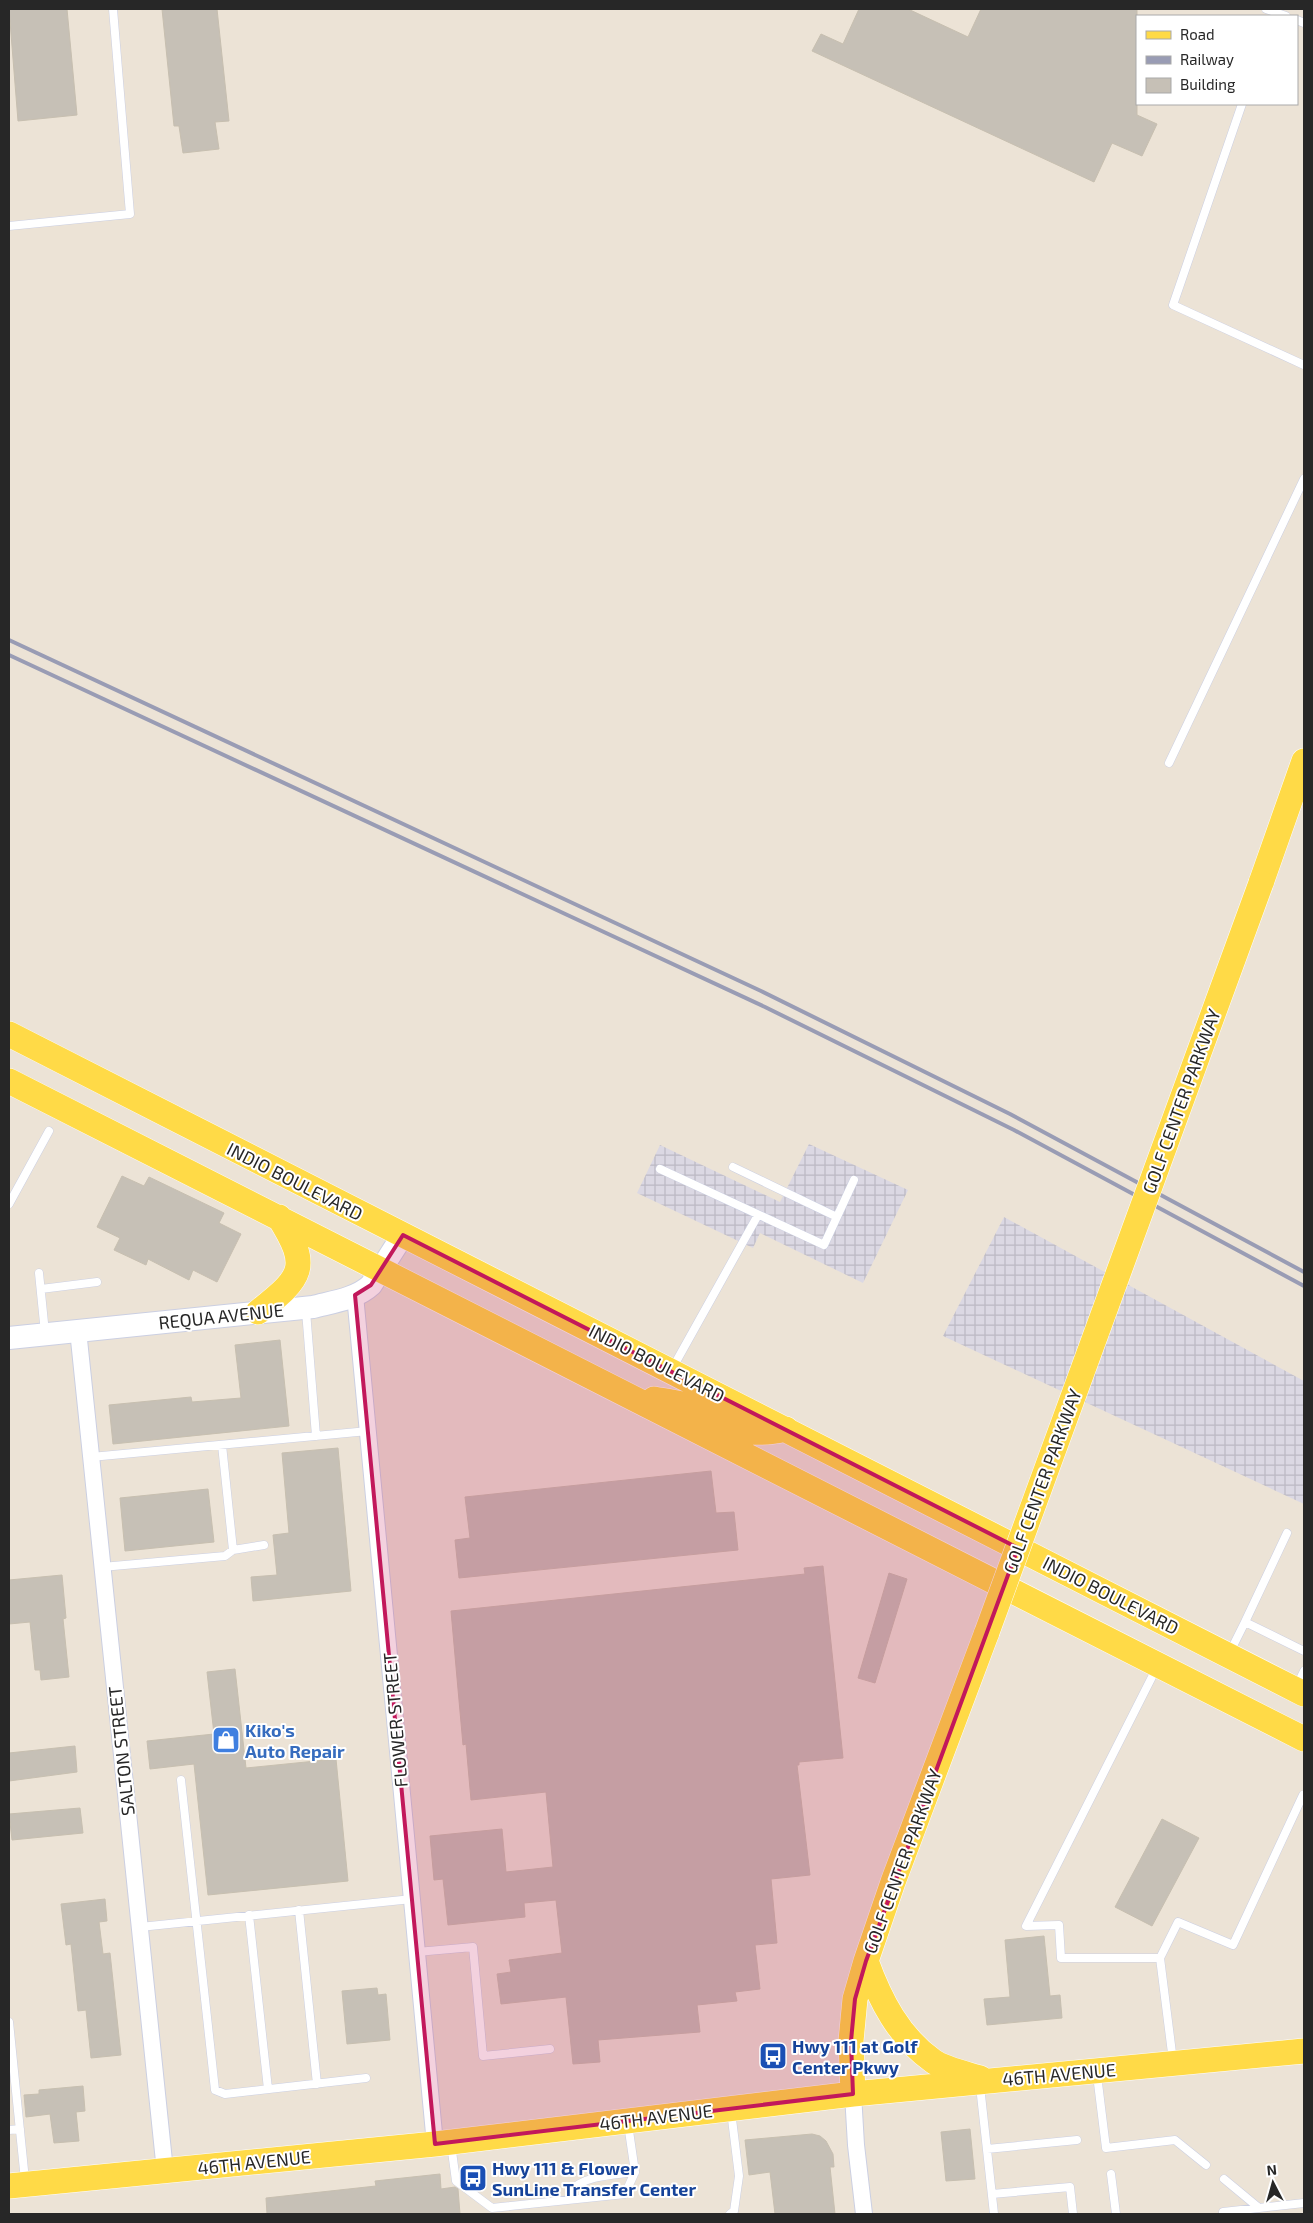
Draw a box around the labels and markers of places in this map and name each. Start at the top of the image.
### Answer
place label: Kiko's Auto Repair [245,1719,345,1762]
shop icon: Kiko's Auto Repair [211,1725,241,1755]
place label: Hwy 111 at Golf Center Pkwy [792,2035,918,2078]
bus stop icon: Hwy 111 at Golf Center Pkwy [758,2041,788,2071]
place label: Hwy 111 & Flower SunLine Transfer Center [492,2157,696,2200]
bus stop icon: Hwy 111 & Flower SunLine Transfer Center [458,2163,488,2193]

